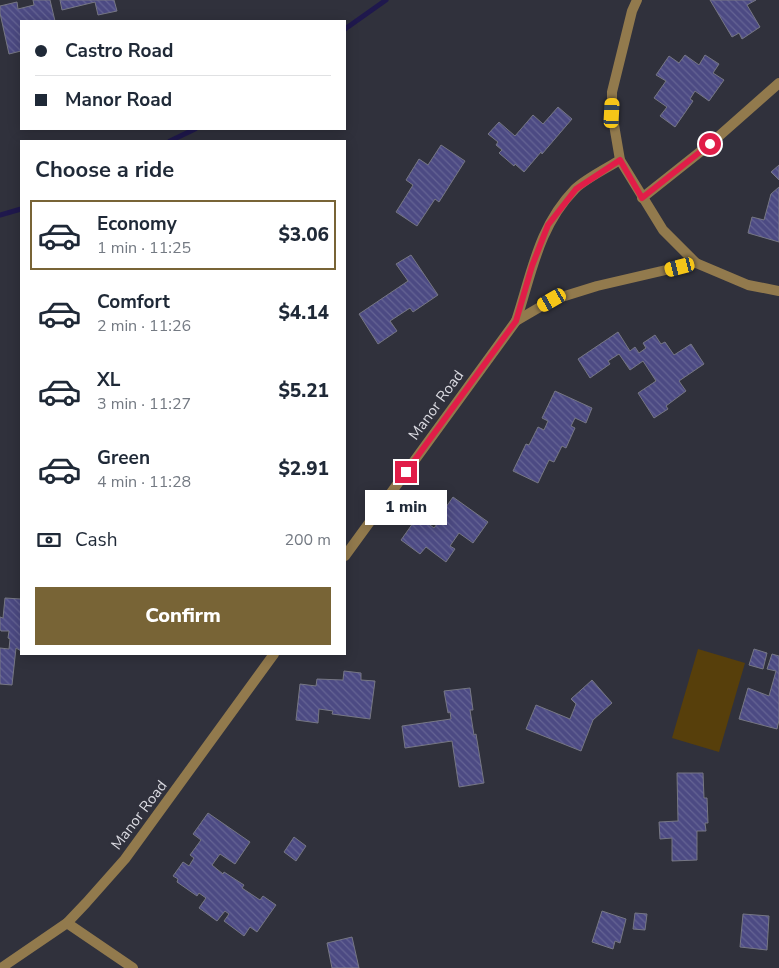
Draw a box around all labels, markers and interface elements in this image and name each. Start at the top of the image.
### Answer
text: Castro Road [65,38,173,64]
text: Manor Road [65,87,172,113]
car [603,98,620,128]
route start [699,133,721,155]
text: Choose a ride [35,155,174,185]
text: Economy [97,211,177,237]
icon: car [37,213,82,258]
text: $3.06 [278,222,329,248]
text: 1 min · 11:25 [97,237,191,259]
car [663,256,696,278]
car [535,286,568,314]
text: Comfort [97,289,170,315]
icon: car [37,291,82,336]
text: $4.14 [278,300,329,326]
text: 2 min · 11:26 [97,315,191,337]
street label: Manor Road [404,366,468,444]
text: XL [97,367,120,393]
icon: car [37,369,82,414]
text: $5.21 [278,378,329,404]
text: 3 min · 11:27 [97,393,191,415]
text: Green [97,445,150,471]
icon: car [37,447,82,492]
text: $2.91 [278,456,329,482]
route end [395,461,417,483]
text: 4 min · 11:28 [97,471,191,493]
callout: 1 min [365,490,447,524]
text: 1 min [385,496,427,518]
icon: cash [35,526,63,554]
text: Cash [75,527,117,553]
text: 200 m [284,529,331,551]
button: Confirm [35,587,331,645]
street label: Manor Road [106,776,172,854]

